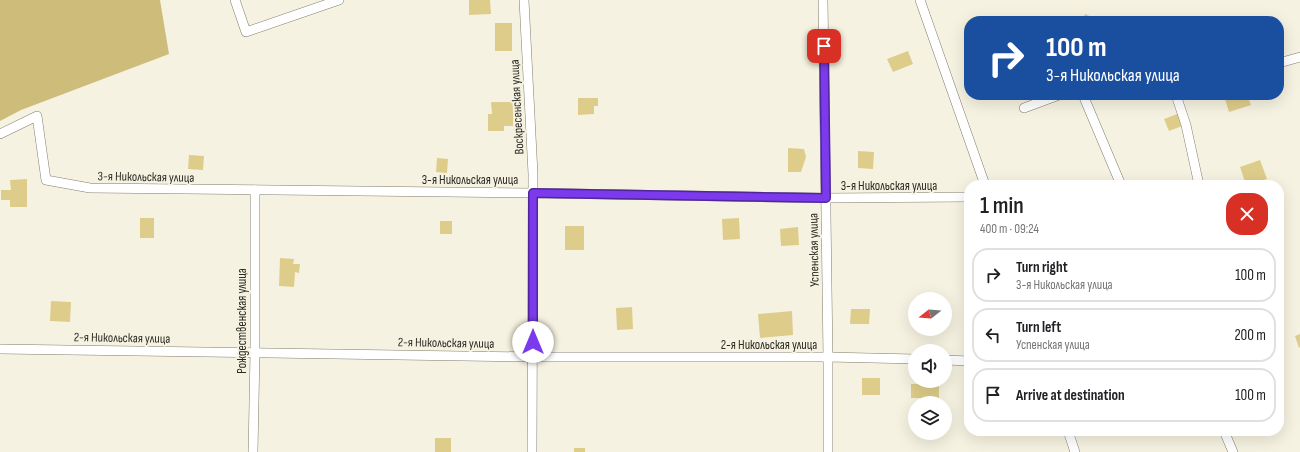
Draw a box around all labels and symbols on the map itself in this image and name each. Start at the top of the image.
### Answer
pin [807,29,841,63]
street label: Воскресенская улица [507,59,527,155]
street label: 3-я Никольская улица [98,168,194,186]
street label: 3-я Никольская улица [422,172,518,188]
street label: 3-я Никольская улица [841,178,937,194]
street label: Успенская улица [805,213,823,287]
street label: Рождественская улица [234,268,250,374]
north arrow [908,292,952,336]
position arrow [512,321,554,363]
street label: 2-я Никольская улица [74,329,170,347]
street label: 2-я Никольская улица [398,334,494,352]
street label: 2-я Никольская улица [721,337,817,353]

